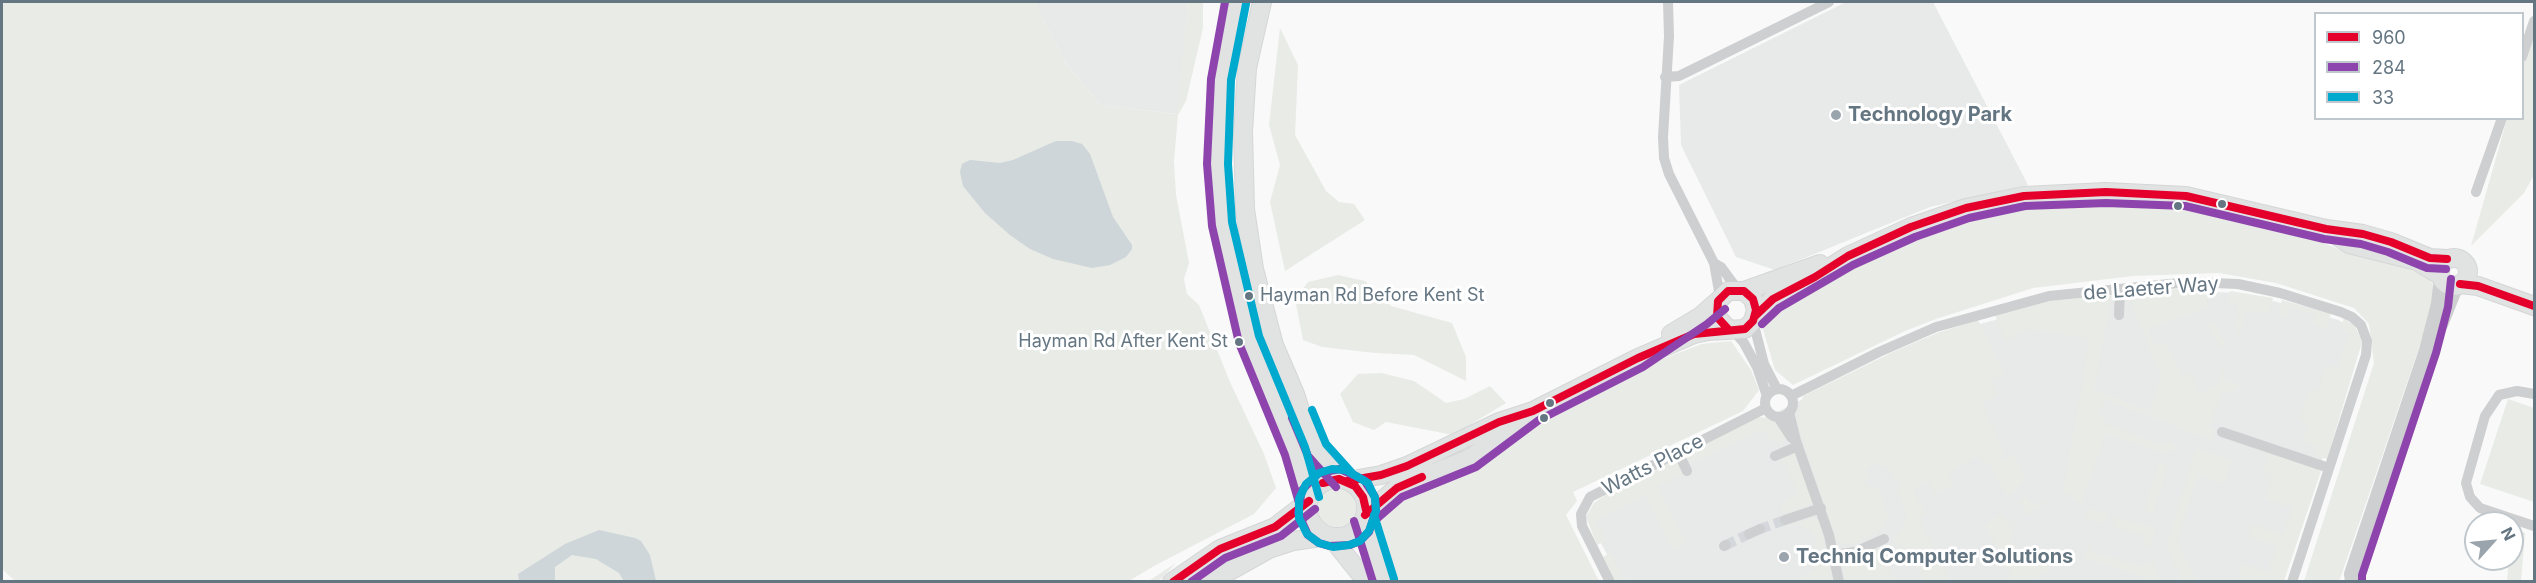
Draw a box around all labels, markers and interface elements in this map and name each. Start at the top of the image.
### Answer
legend [2314,12,2524,120]
text: 960 [2372,27,2406,48]
text: 284 [2372,57,2406,78]
text: 33 [2372,87,2394,108]
place label: Technology Park [1848,103,2012,127]
marker: Technology Park [1829,108,1843,122]
unlabelled marker [2216,198,2228,210]
unlabelled marker [2172,200,2184,212]
street label: de Laeter Way [2082,272,2220,306]
place label: Hayman Rd Before Kent St [1260,285,1484,307]
marker: Hayman Rd Before Kent St [1243,290,1255,302]
place label: Hayman Rd After Kent St [1018,331,1228,353]
marker: Hayman Rd After Kent St [1233,336,1245,348]
unlabelled marker [1544,397,1556,409]
unlabelled marker [1538,412,1550,424]
street label: Watts Place [1598,429,1708,501]
north arrow [2464,511,2524,571]
text: N [2497,524,2520,544]
place label: Techniq Computer Solutions [1796,545,2073,569]
marker: Techniq Computer Solutions [1777,550,1791,564]

